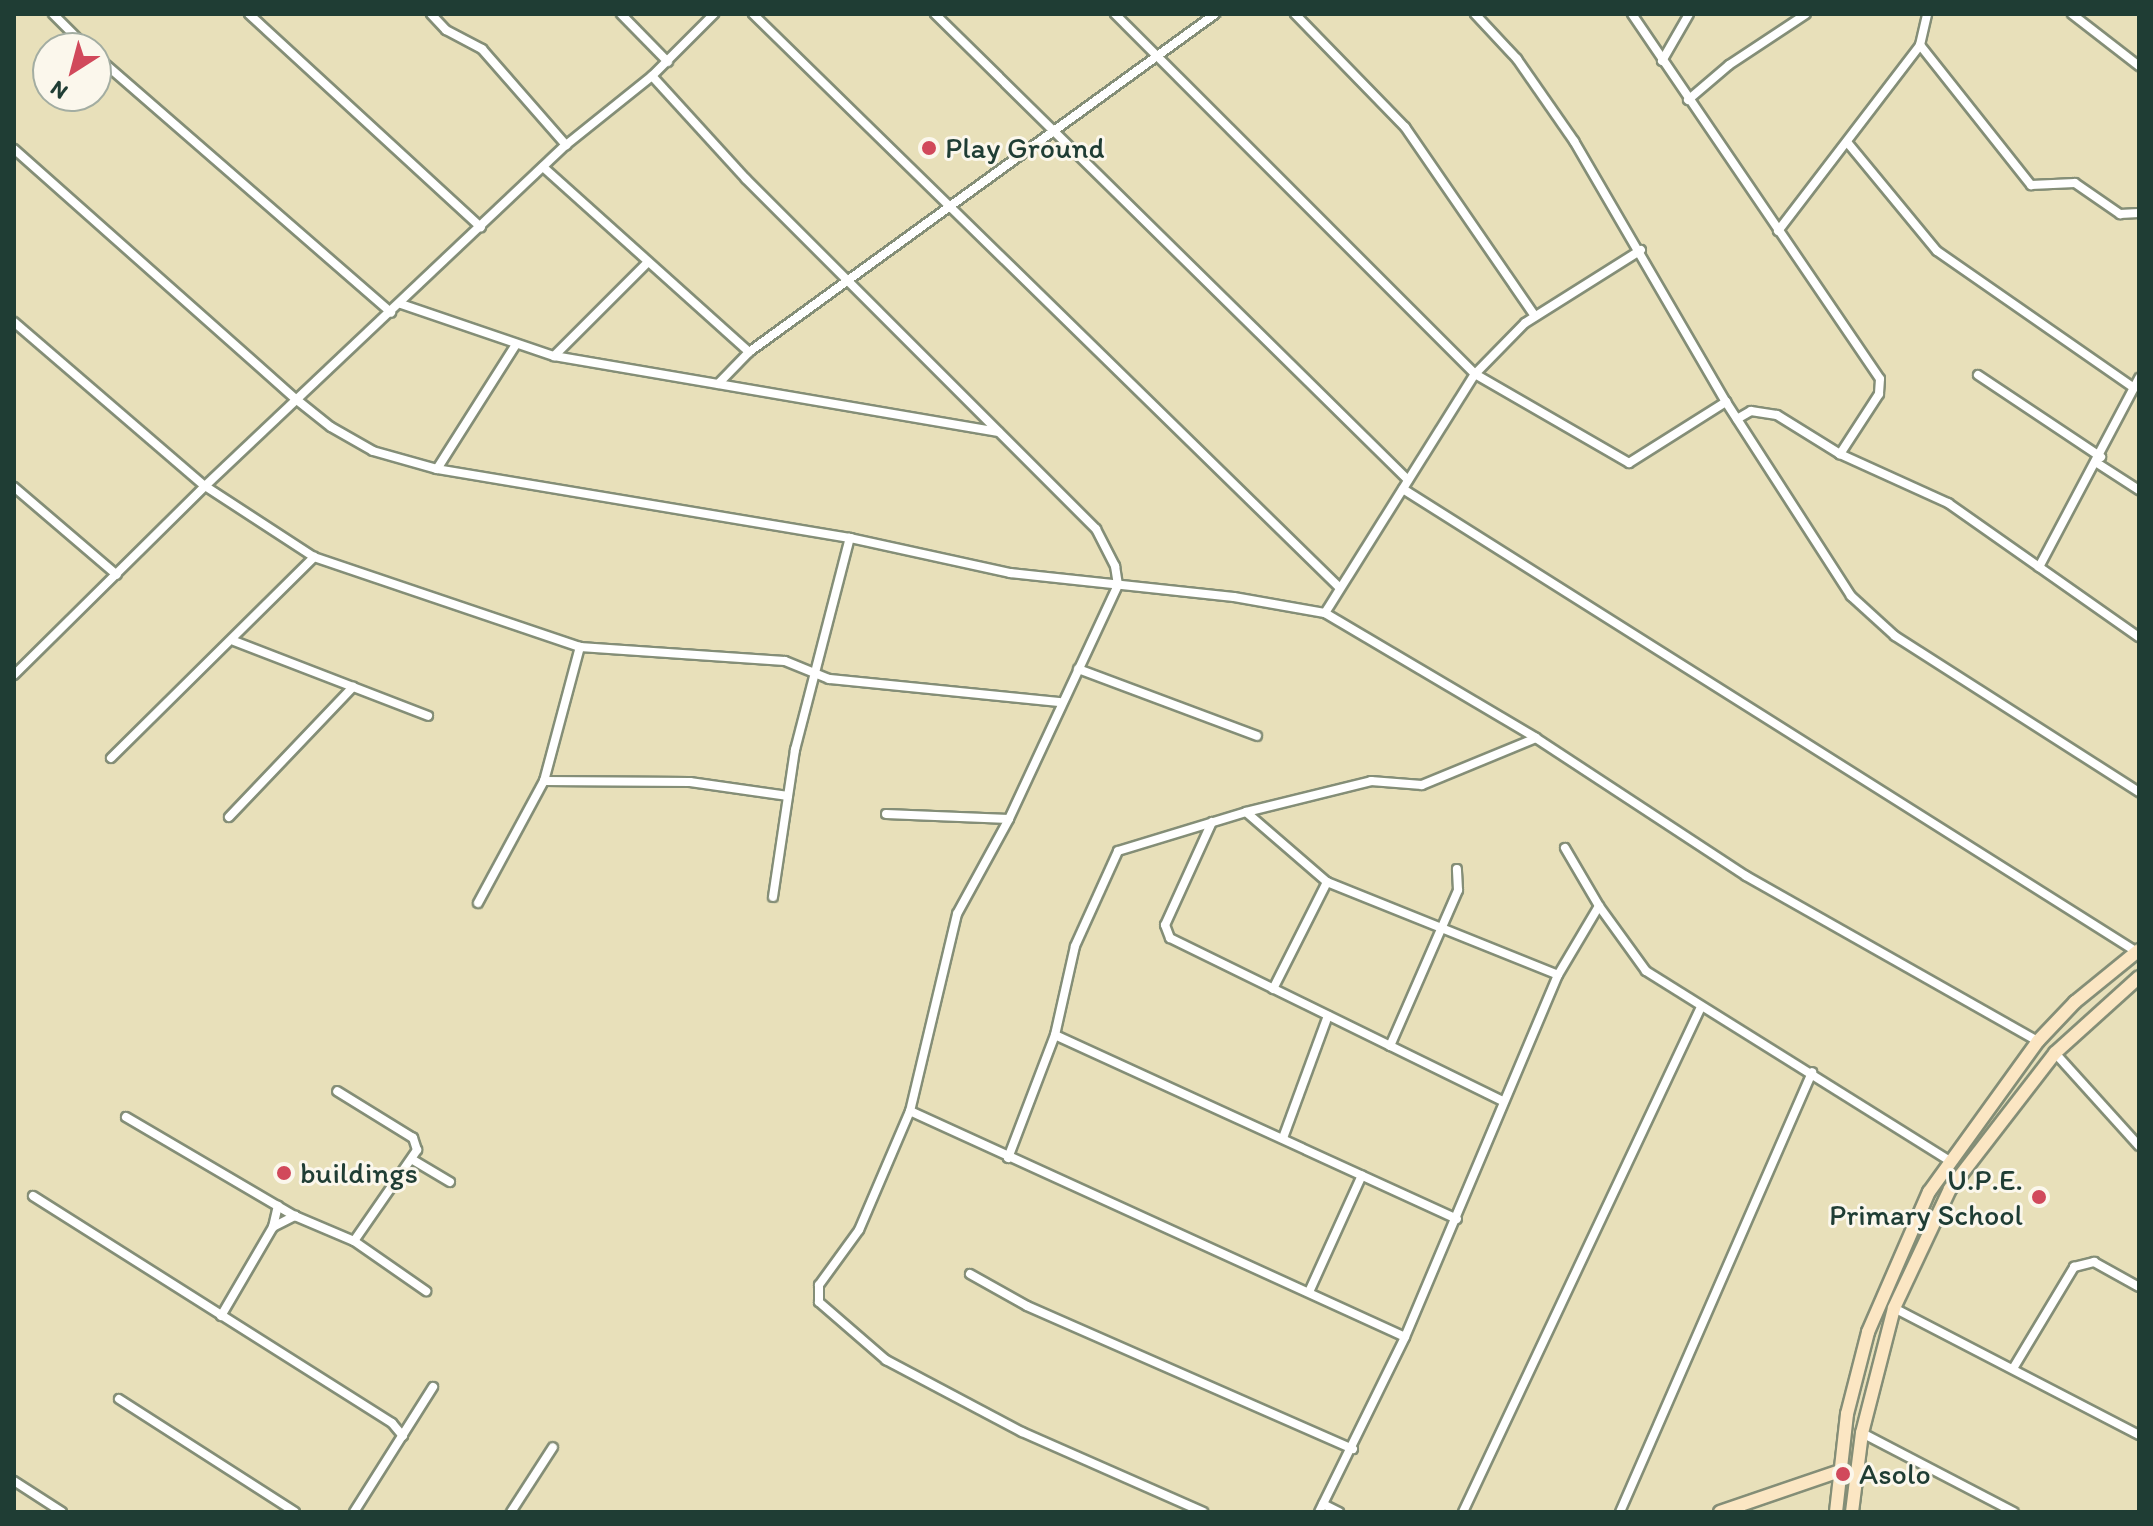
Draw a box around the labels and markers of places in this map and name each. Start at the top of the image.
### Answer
place label: Play Ground [945,130,1104,166]
marker: Play Ground [920,139,938,157]
place label: buildings [300,1155,418,1191]
place label: U.P.E. Primary School [1829,1162,2023,1232]
marker: buildings [275,1164,293,1182]
marker: U.P.E. Primary School [2030,1188,2048,1206]
place label: Asolo [1859,1456,1931,1492]
marker: Asolo [1834,1465,1852,1483]

